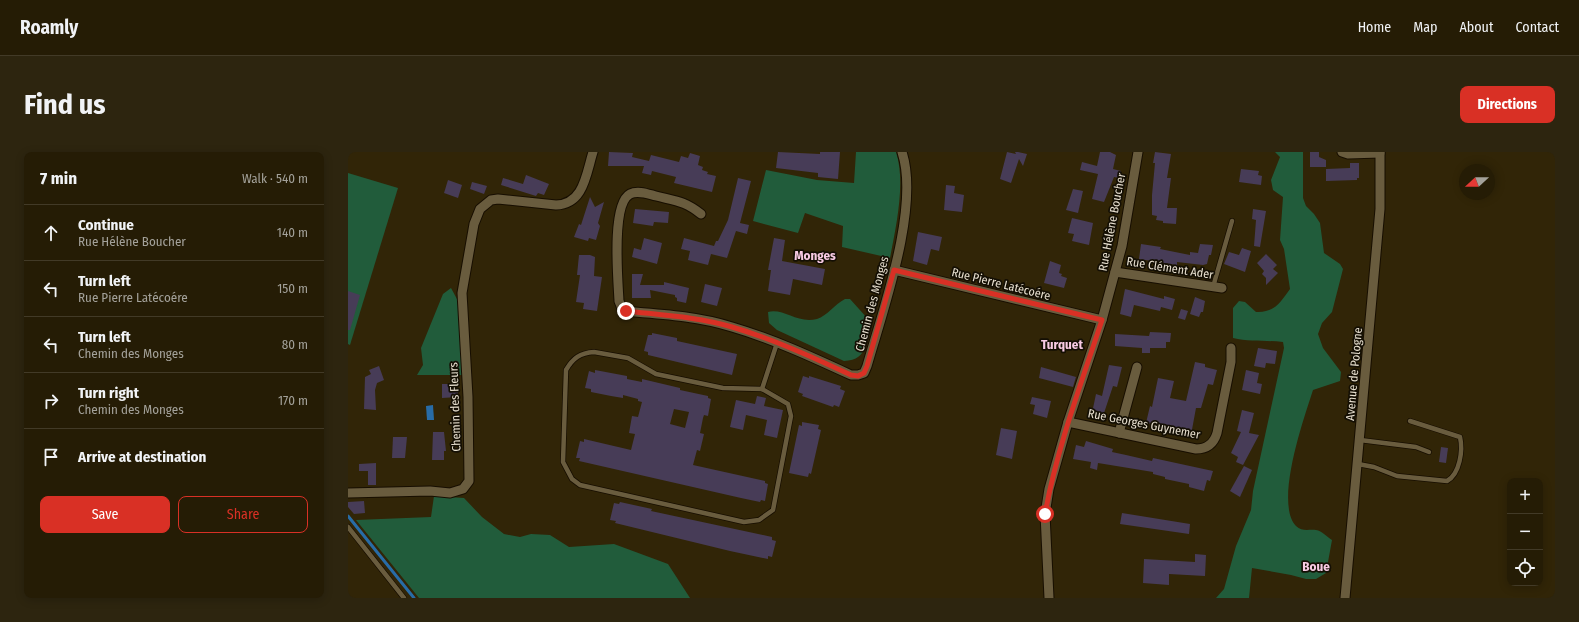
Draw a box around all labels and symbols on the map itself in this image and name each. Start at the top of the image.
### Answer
north arrow [1459,164,1495,200]
street label: Rue Hélène Boucher [1096,171,1129,272]
district label: Monges [794,248,836,263]
street label: Rue Clément Ader [1126,254,1215,282]
street label: Chemin des Monges [853,255,891,353]
street label: Rue Pierre Latécoére [950,265,1052,303]
route end [617,302,635,320]
street label: Avenue de Pologne [1343,327,1365,421]
district label: Turquet [1041,337,1083,352]
street label: Chemin des Fleurs [446,362,464,452]
street label: Rue Georges Guynemer [1087,406,1202,442]
route start [1036,505,1054,523]
district label: Boue [1302,559,1330,574]

